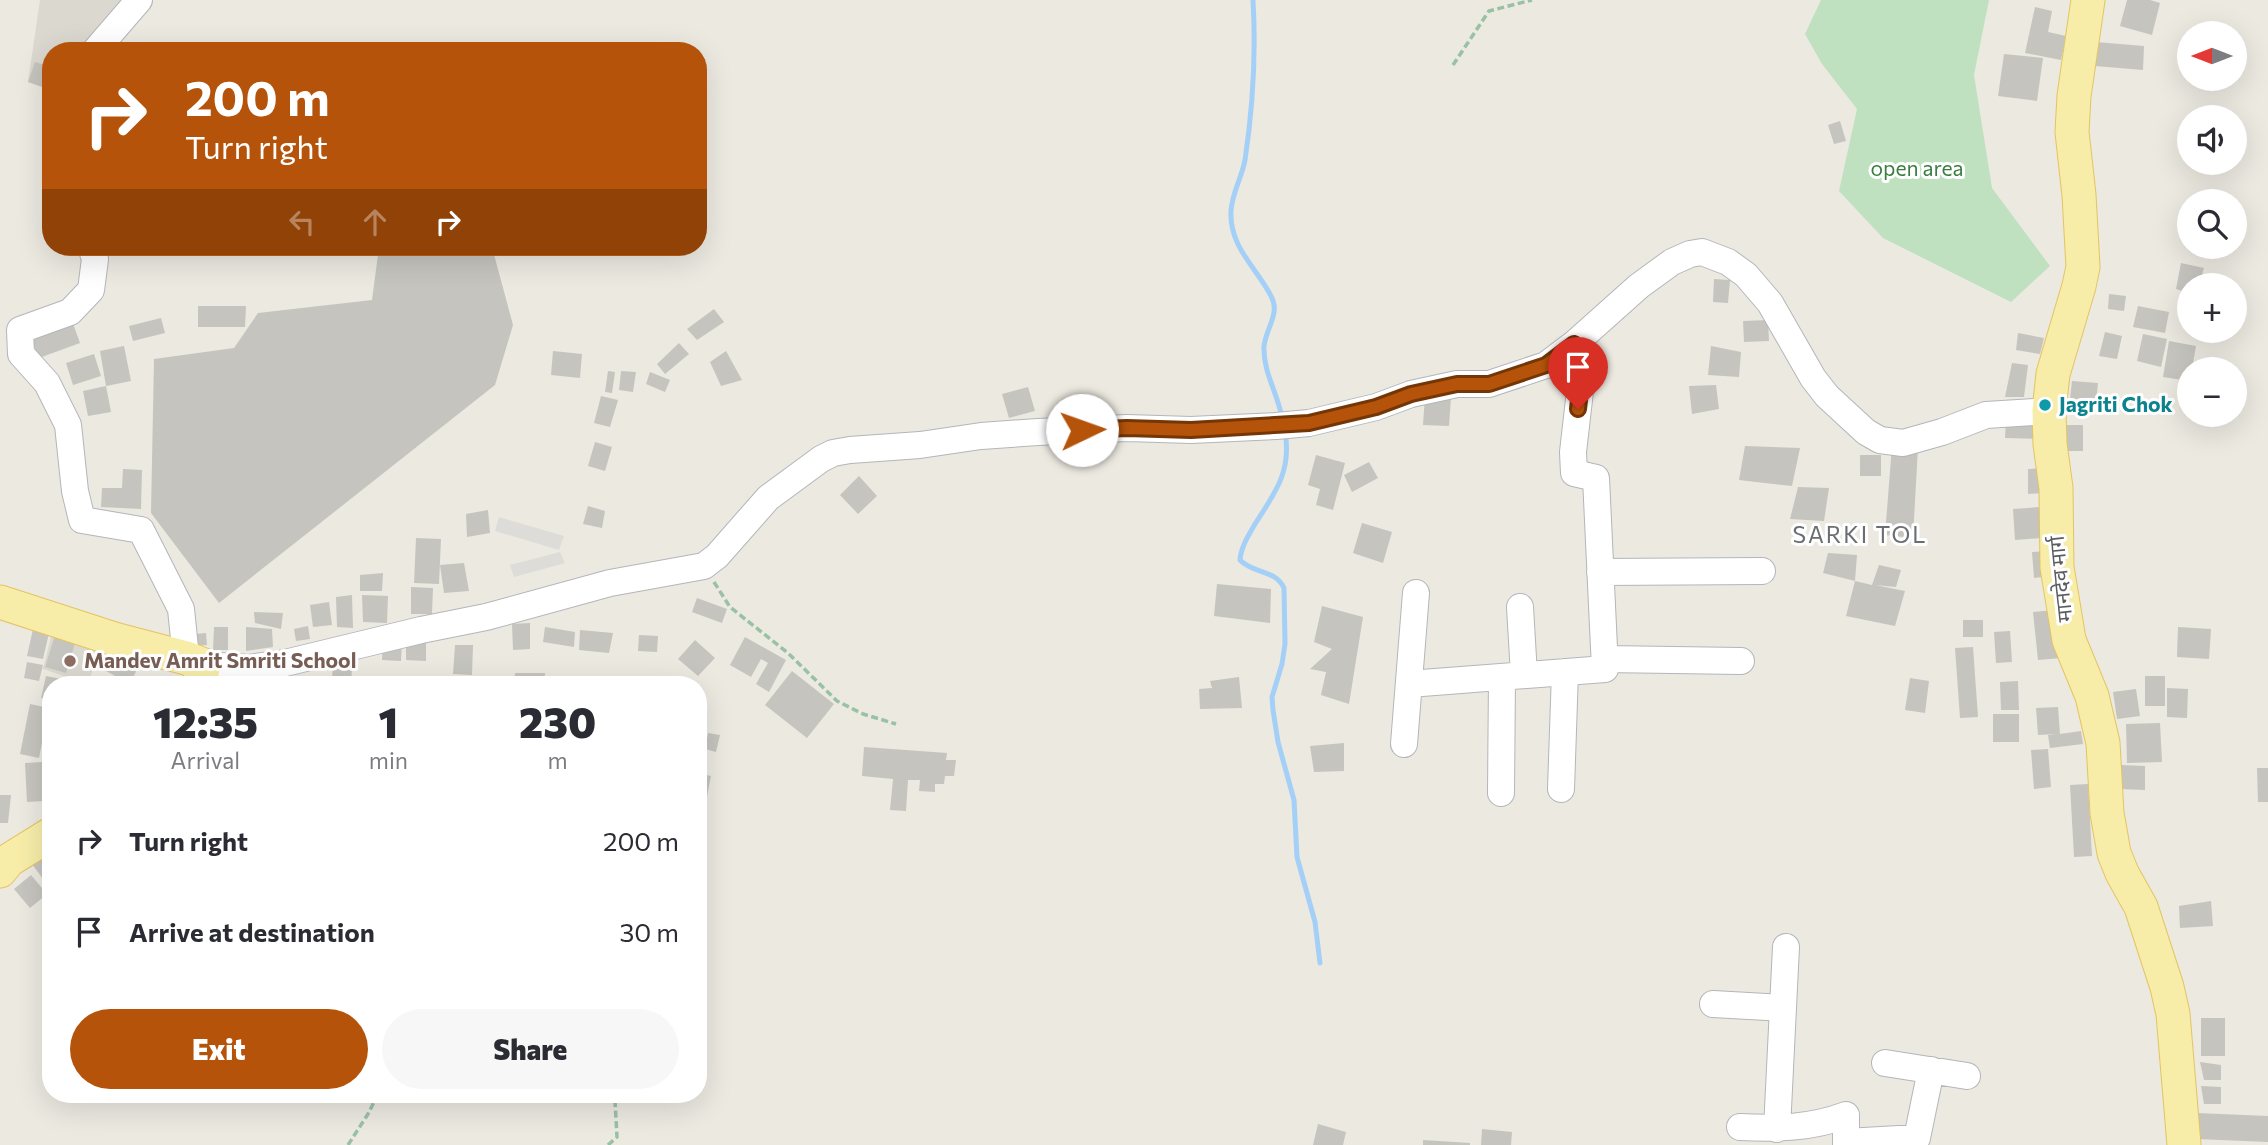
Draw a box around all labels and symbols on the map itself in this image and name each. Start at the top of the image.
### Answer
north arrow [2177,21,2247,91]
park label: open area [1870,155,1964,180]
pin [1548,337,1608,409]
place label: Jagriti Chok [2059,391,2173,416]
position arrow [1045,393,1119,467]
marker: Jagriti Chok [2037,397,2053,413]
district label: SARKI TOL [1792,520,1928,548]
street label: मानदेव मार्ग [2042,534,2076,623]
place label: Mandev Amrit Smriti School [84,647,356,672]
marker: Mandev Amrit Smriti School [62,653,78,669]

